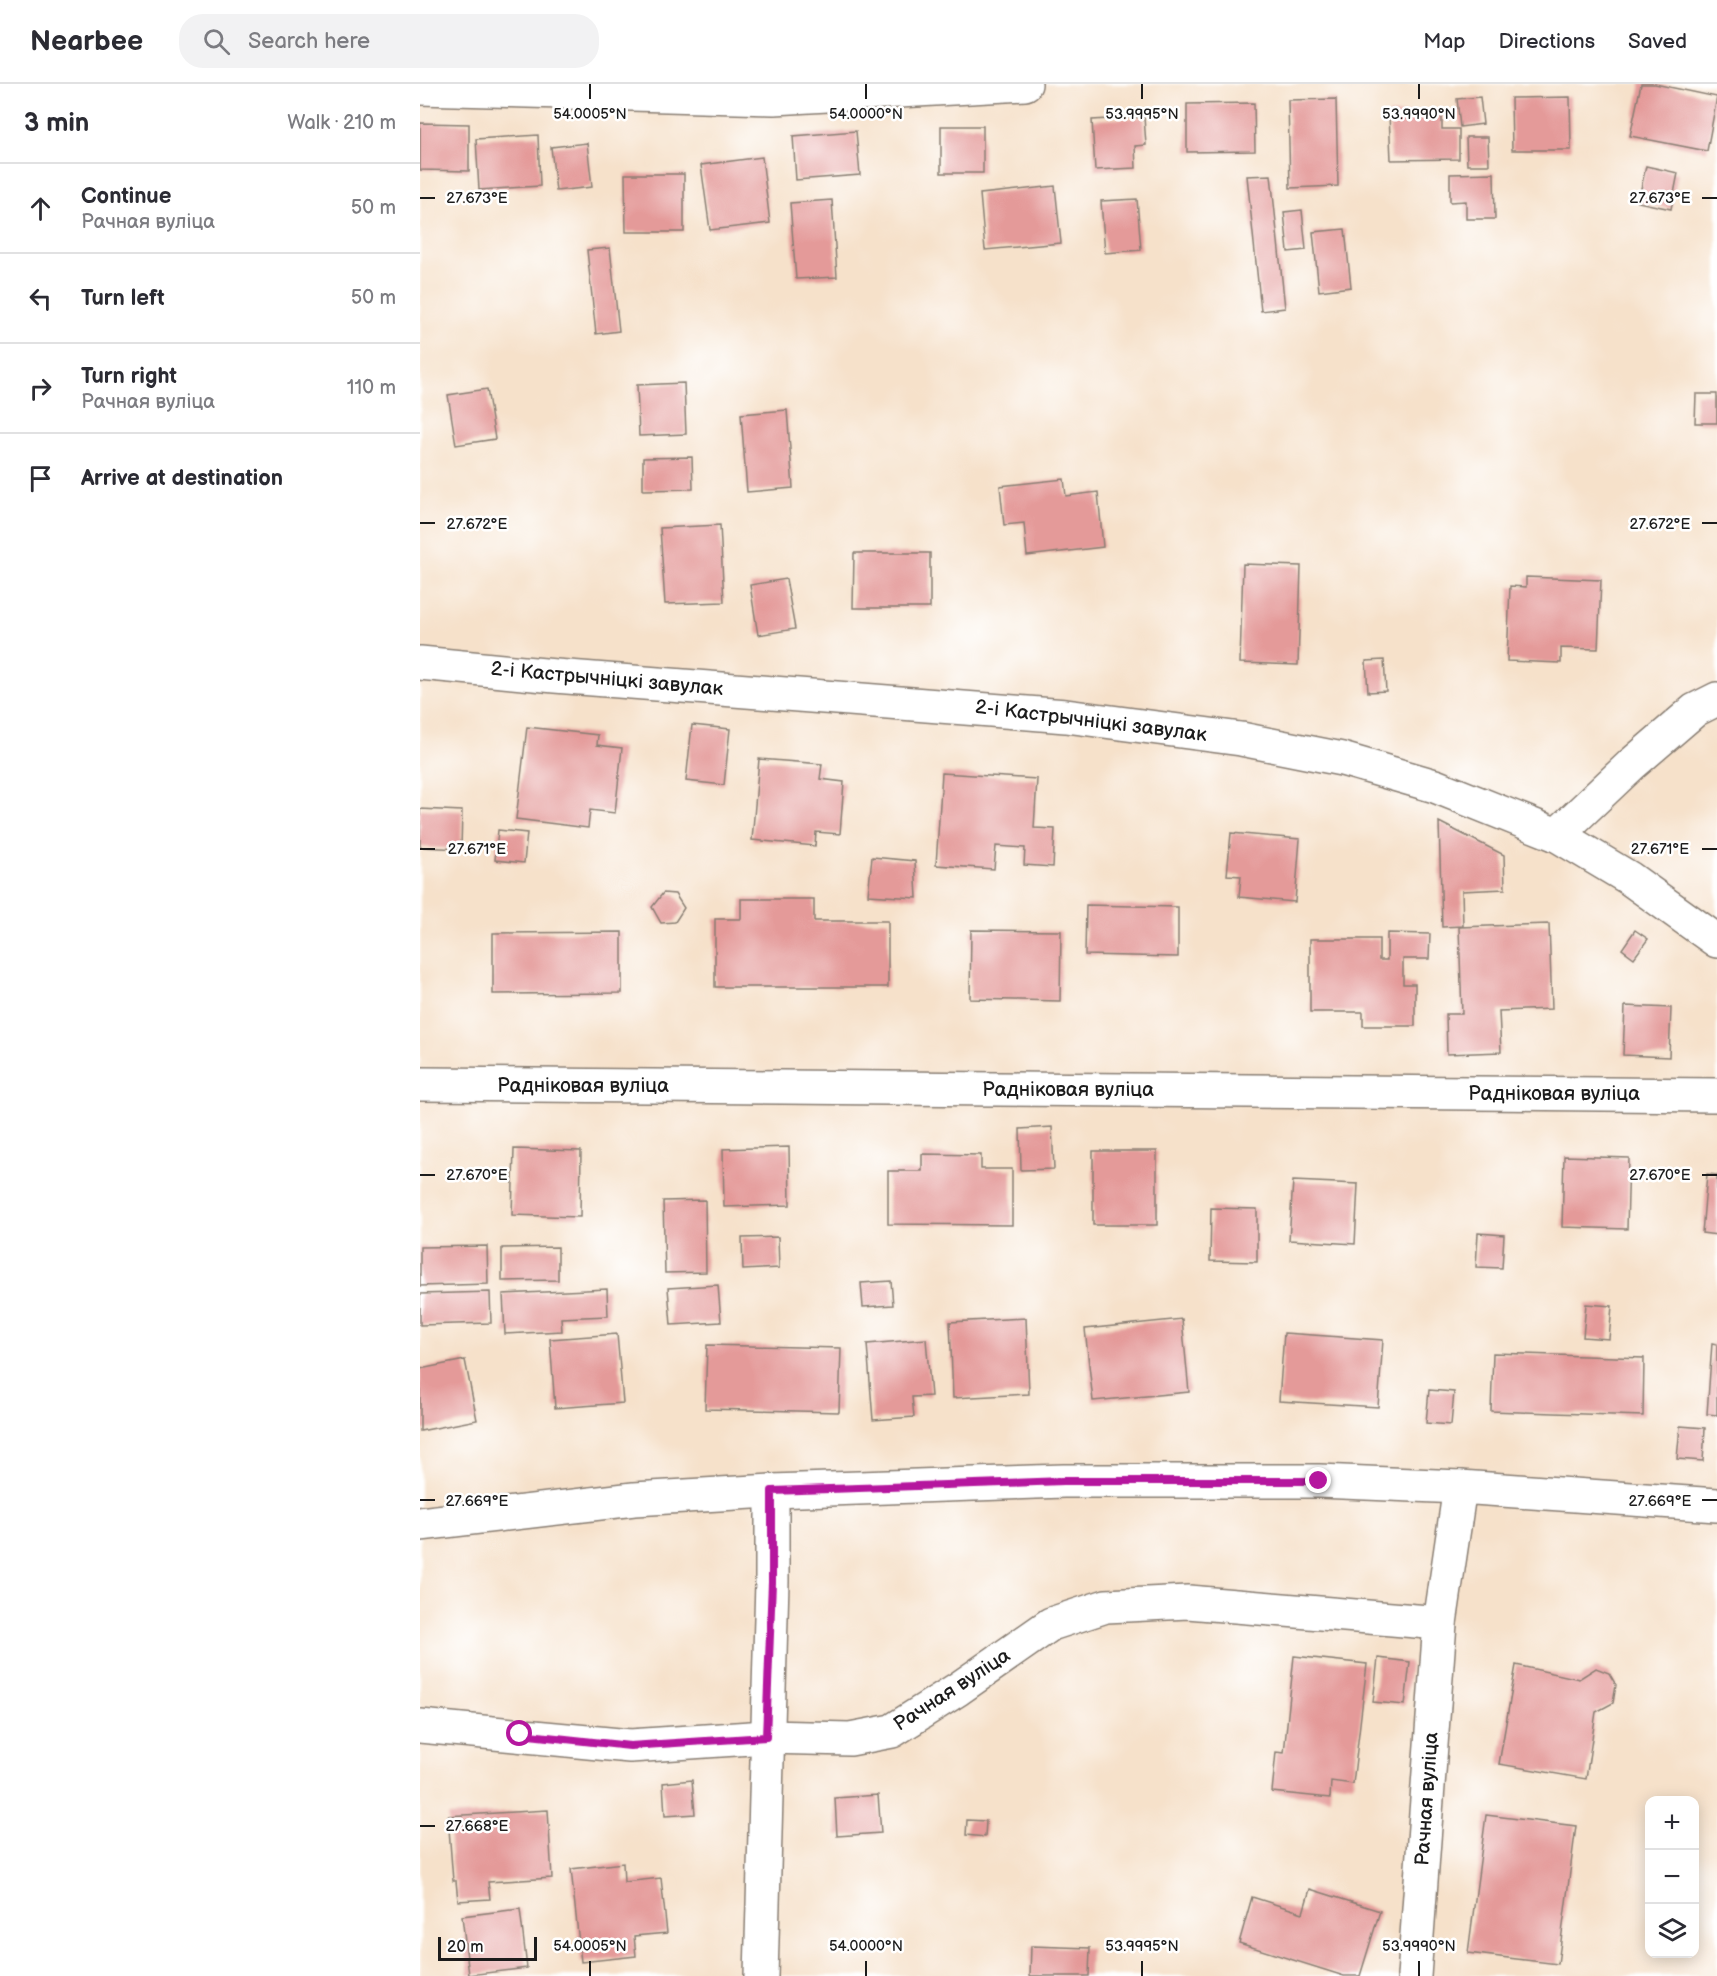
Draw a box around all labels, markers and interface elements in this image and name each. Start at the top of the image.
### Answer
search box [179,14,599,68]
text: Nearbee [30,25,143,58]
icon: search [200,25,233,58]
text: Search here [248,28,370,55]
text: Map [1423,29,1466,54]
text: Directions [1499,29,1595,54]
text: Saved [1628,29,1687,54]
text: 54.0005°N [553,105,627,124]
text: 54.0000°N [829,105,903,124]
text: 53.9995°N [1105,105,1179,124]
text: 53.9990°N [1382,105,1456,124]
text: 3 min [24,108,89,139]
text: Walk · 210 m [287,111,396,135]
text: Continue [81,183,171,210]
text: 27.673°E [446,189,508,208]
text: 27.673°E [1629,189,1691,208]
icon: ahead [24,192,57,225]
text: 50 m [351,196,396,220]
text: Рачная вуліца [81,210,215,234]
icon: left [24,282,57,315]
text: Turn left [81,285,165,312]
text: 50 m [351,286,396,310]
text: Turn right [81,363,177,390]
icon: right [24,372,57,405]
text: 110 m [347,376,396,400]
text: Рачная вуліца [81,390,215,414]
icon: arrive [24,462,57,495]
text: Arrive at destination [81,465,283,492]
text: 27.672°E [447,515,508,534]
text: 27.672°E [1630,515,1691,534]
street label: 2-і Кастрычніцкі завулак [490,657,725,701]
street label: 2-і Кастрычніцкі завулак [974,695,1209,747]
text: 27.671°E [448,840,506,859]
text: 27.671°E [1631,840,1689,859]
street label: Радніковая вуліца [497,1074,669,1098]
street label: Радніковая вуліца [982,1078,1154,1102]
street label: Радніковая вуліца [1468,1082,1640,1106]
text: 27.670°E [446,1166,508,1185]
text: 27.670°E [1629,1166,1691,1185]
route end [1305,1467,1331,1493]
text: 27.669°E [446,1492,509,1511]
text: 27.669°E [1629,1492,1692,1511]
street label: Рачная вуліца [889,1643,1015,1737]
route start [506,1720,532,1746]
street label: Рачная вуліца [1410,1731,1444,1867]
map controls [1645,1796,1699,1958]
button: + [1645,1796,1699,1850]
text: 27.668°E [445,1817,509,1836]
button: − [1645,1850,1699,1904]
button: layers [1645,1904,1699,1958]
scale bar [438,1934,537,1962]
text: 54.0005°N [553,1937,627,1956]
text: 54.0000°N [829,1937,903,1956]
text: 53.9995°N [1105,1937,1179,1956]
text: 53.9990°N [1382,1937,1456,1956]
text: 20 m [447,1938,483,1957]

